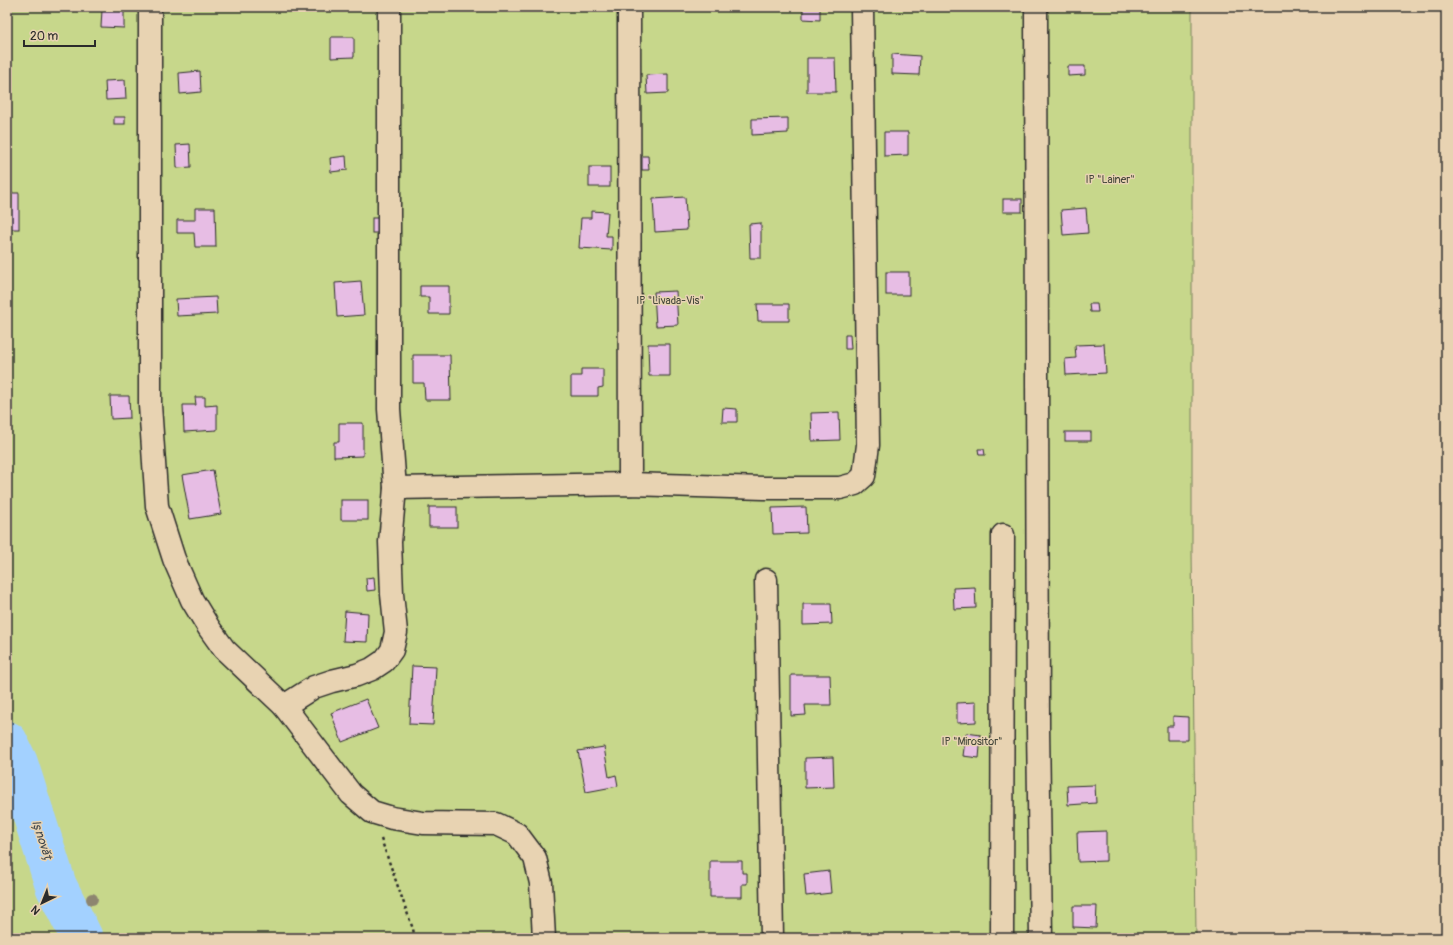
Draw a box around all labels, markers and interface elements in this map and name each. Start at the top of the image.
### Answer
scale bar [24,22,95,48]
text: 20 m [30,29,59,44]
park label: IP "Lainer" [1085,173,1135,186]
park label: IP "Livada-Vis" [636,294,704,307]
park label: IP "Mirositor" [941,735,1003,748]
water label: Ișnovăț [28,818,56,864]
north arrow [22,883,62,923]
text: N [28,902,43,917]

